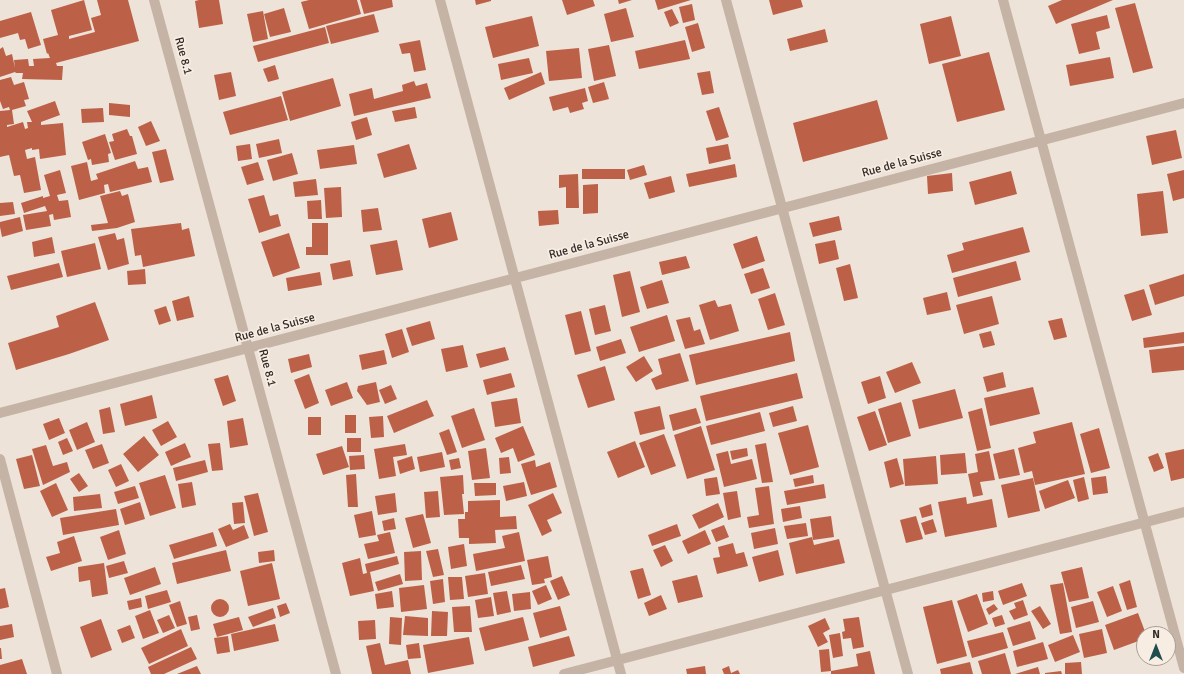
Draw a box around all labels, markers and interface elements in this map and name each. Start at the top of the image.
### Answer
street label: Rue 8.1 [171,36,195,76]
street label: Rue de la Suisse [860,145,944,181]
street label: Rue de la Suisse [547,227,631,263]
street label: Rue de la Suisse [233,310,317,346]
street label: Rue 8.1 [255,348,279,388]
north arrow [1136,626,1176,666]
text: N [1152,628,1160,641]

